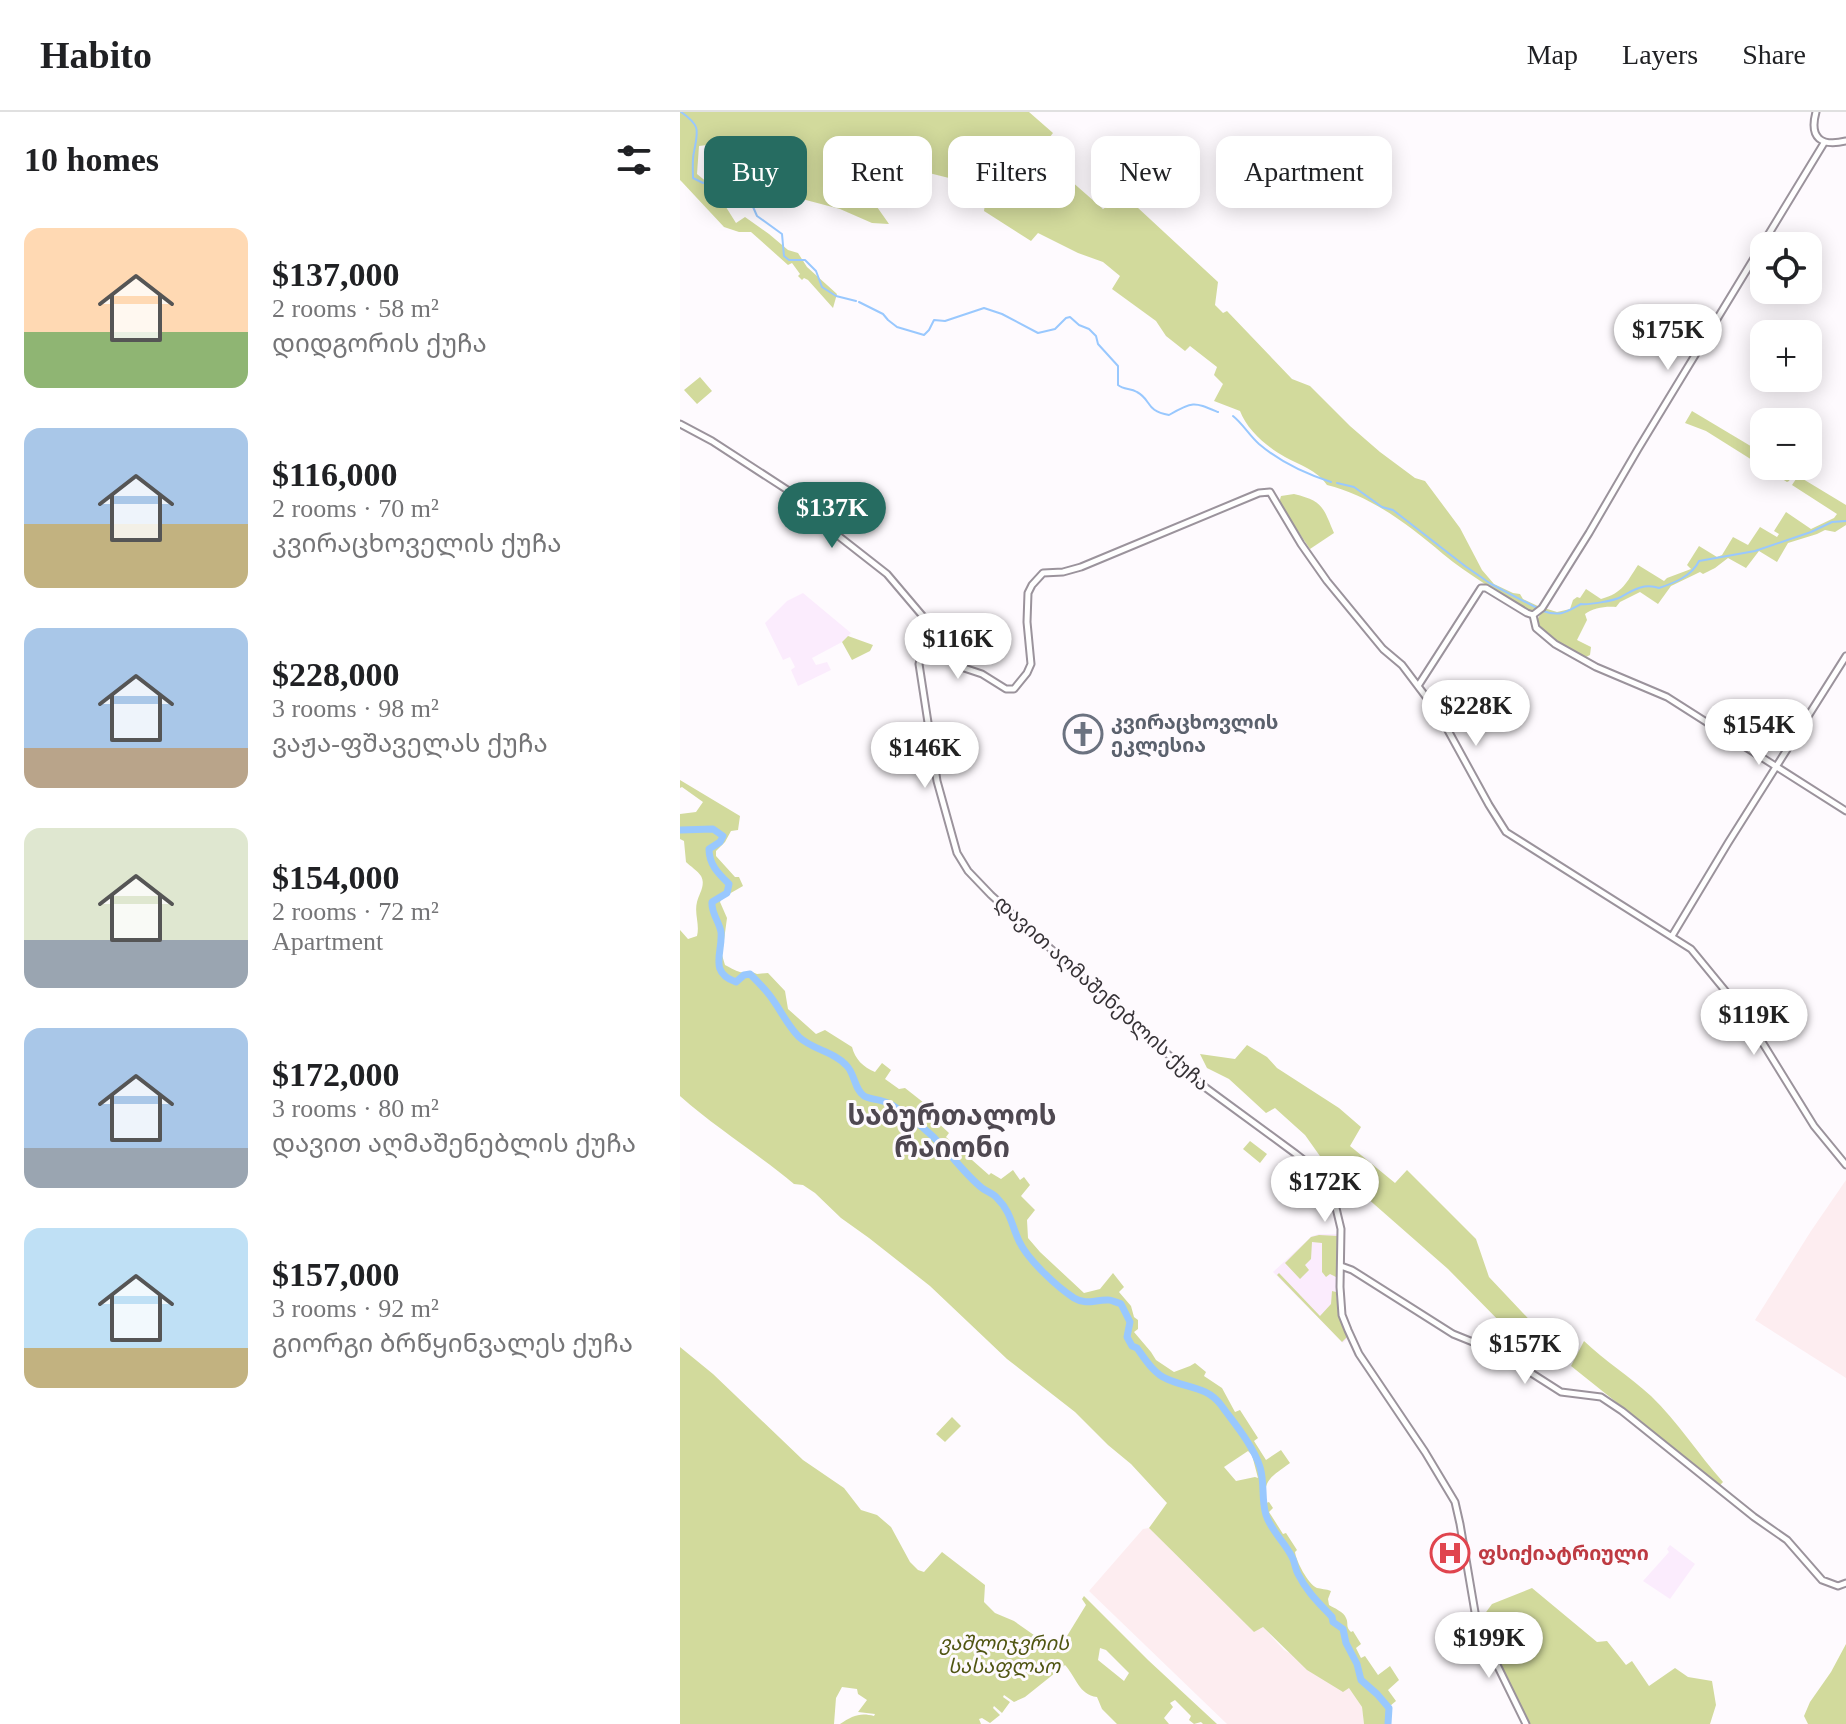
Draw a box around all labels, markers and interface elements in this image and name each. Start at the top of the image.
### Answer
text: Habito [40,34,152,76]
text: Map [1527,39,1578,70]
text: Layers [1622,39,1698,70]
text: Share [1742,39,1806,70]
chip: Buy [704,136,807,208]
chip: Rent [823,136,932,208]
chip: Filters [948,136,1075,208]
chip: New [1091,136,1200,208]
chip: Apartment [1216,136,1392,208]
icon: filters [612,138,656,182]
text: 10 homes [24,141,159,178]
map controls [1750,232,1822,480]
button: locate [1750,232,1822,304]
text: $137,000 [272,256,400,293]
icon: home [88,260,184,356]
text: 2 rooms · 58 m² [272,294,439,323]
pin: $175K [1612,304,1724,372]
text: $175K [1632,315,1704,344]
button: + [1750,320,1822,392]
text: დიდგორის ქუჩა [272,329,487,358]
button: − [1750,408,1822,480]
text: $116,000 [272,456,398,493]
icon: home [88,460,184,556]
pin: $137K [776,482,888,550]
text: $137K [796,493,868,522]
text: 2 rooms · 70 m² [272,494,439,523]
text: კვირაცხოველის ქუჩა [272,529,562,558]
pin: $116K [902,613,1014,681]
text: $116K [923,624,993,653]
text: $228,000 [272,656,400,693]
icon: home [88,660,184,756]
pin: $228K [1420,680,1532,748]
text: $228K [1440,691,1512,720]
text: 3 rooms · 98 m² [272,694,439,723]
pin: $154K [1703,699,1815,767]
text: $154K [1723,710,1795,739]
place label: კვირაცხოვლის ეკლესია [1111,711,1278,757]
church icon: კვირაცხოვლის ეკლესია [1062,713,1104,755]
pin: $146K [869,722,981,790]
text: ვაჟა-ფშაველას ქუჩა [272,729,548,758]
text: $146K [889,733,961,762]
text: $154,000 [272,859,400,896]
icon: home [88,860,184,956]
street label: დავით აღმაშენებლის ქუჩა [989,891,1213,1096]
text: 2 rooms · 72 m² [272,897,439,926]
text: Apartment [272,927,383,956]
pin: $119K [1698,989,1810,1057]
text: $119K [1719,1000,1789,1029]
text: $172,000 [272,1056,400,1093]
icon: home [88,1060,184,1156]
text: 3 rooms · 80 m² [272,1094,439,1123]
district label: საბურთალოს რაიონი [848,1100,1056,1163]
text: დავით აღმაშენებლის ქუჩა [272,1129,636,1158]
pin: $172K [1269,1156,1381,1224]
text: $172K [1289,1167,1361,1196]
text: $157,000 [272,1256,400,1293]
icon: home [88,1260,184,1356]
text: 3 rooms · 92 m² [272,1294,439,1323]
pin: $157K [1469,1318,1581,1386]
text: გიორგი ბრწყინვალეს ქუჩა [272,1329,633,1358]
text: $157K [1489,1329,1561,1358]
hospital icon: ფსიქიატრიული [1429,1532,1471,1574]
place label: ფსიქიატრიული [1478,1542,1649,1565]
pin: $199K [1433,1612,1545,1680]
text: $199K [1453,1623,1525,1652]
park label: ვაშლიჯვრის სასაფლაო [939,1632,1070,1678]

